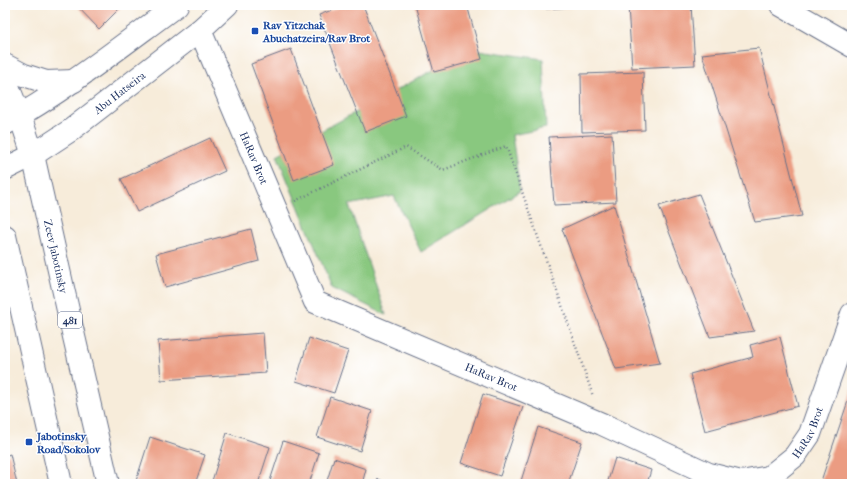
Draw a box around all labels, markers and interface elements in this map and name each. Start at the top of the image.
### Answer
place label: Rav Yitzchak Abuchatzeira/Rav Brot [262,19,371,45]
marker: Rav Yitzchak Abuchatzeira/Rav Brot [250,26,260,36]
street label: Abu Hatseira [91,68,149,118]
street label: HaRav Brot [237,130,271,187]
street label: Zeev Jabotinsky [41,218,70,296]
road number: 481 [58,312,82,328]
street label: HaRav Brot [463,361,520,394]
street label: HaRav Brot [789,405,826,461]
place label: Jabotinsky Road/Sokolov [36,430,101,456]
marker: Jabotinsky Road/Sokolov [24,437,34,447]

